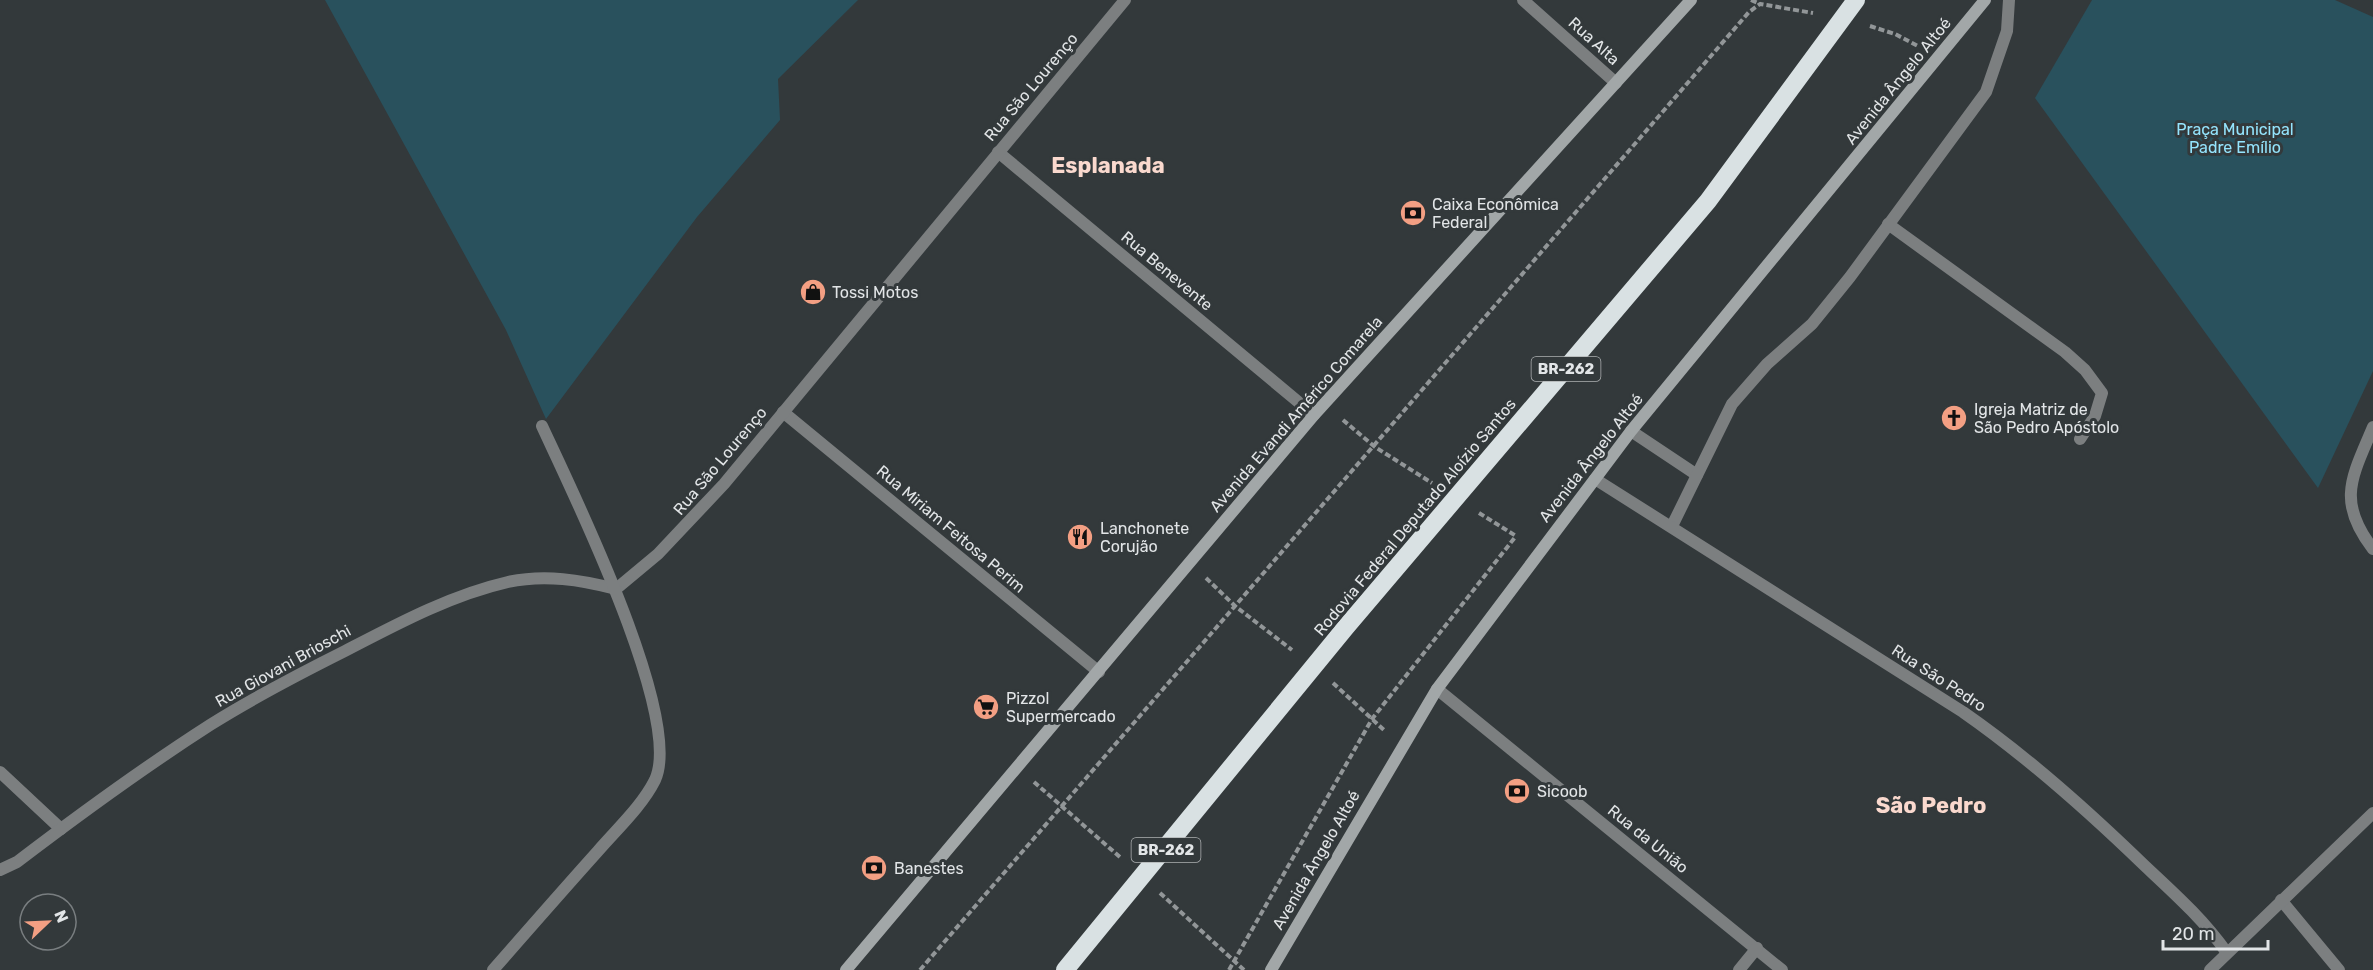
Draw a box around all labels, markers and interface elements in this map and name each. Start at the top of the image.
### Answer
street label: Rua Alta [1565,13,1623,69]
street label: Avenida Ângelo Altoé [1841,14,1955,148]
street label: Rua São Lourenço [980,29,1082,145]
park label: Praça Municipal Padre Emílio [2176,120,2294,157]
district label: Esplanada [1051,152,1165,179]
place label: Caixa Econômica Federal [1432,195,1559,232]
bank icon: Caixa Econômica Federal [1398,198,1428,228]
street label: Rua Benevente [1118,227,1216,315]
shop icon: Tossi Motos [798,277,828,307]
place label: Tossi Motos [832,283,918,302]
street label: Avenida Evandi Américo Comarela [1206,312,1386,516]
road number: BR-262 [1532,357,1600,381]
street label: Avenida Ângelo Altoé [1535,390,1647,526]
street label: Rodovia Federal Deputado Aloízio Santos [1310,395,1520,639]
place label: Igreja Matriz de São Pedro Apóstolo [1974,400,2119,437]
street label: Rua São Lourenço [669,403,771,519]
church icon: Igreja Matriz de São Pedro Apóstolo [1939,403,1969,433]
street label: Rua Miriam Feitosa Perim [873,461,1029,597]
place label: Lanchonete Corujão [1100,519,1189,556]
restaurant icon: Lanchonete Corujão [1065,522,1095,552]
street label: Rua Giovani Brioschi [212,621,354,711]
street label: Rua São Pedro [1888,640,1990,716]
place label: Pizzol Supermercado [1006,689,1116,726]
supermarket icon: Pizzol Supermercado [971,692,1001,722]
bank icon: Sicoob [1502,776,1532,806]
place label: Sicoob [1537,782,1588,801]
street label: Avenida Ângelo Altoé [1268,787,1364,933]
district label: São Pedro [1876,792,1986,819]
street label: Rua da União [1604,801,1692,877]
road number: BR-262 [1132,838,1200,862]
bank icon: Banestes [859,853,889,883]
place label: Banestes [894,859,964,878]
north arrow [18,892,78,952]
text: N [50,907,72,925]
scale bar [2163,913,2268,951]
text: 20 m [2172,923,2214,945]

